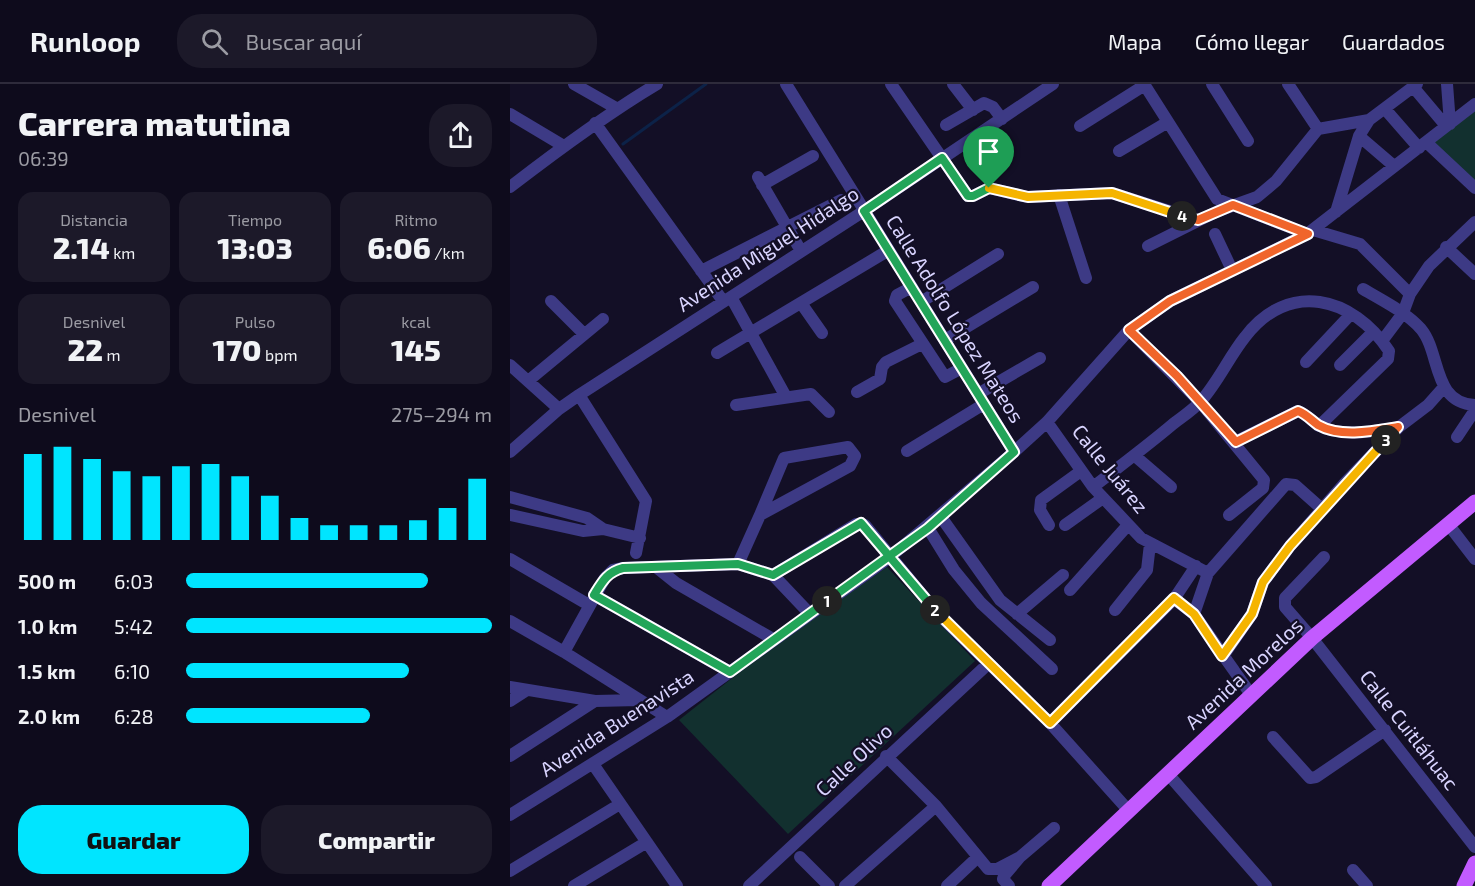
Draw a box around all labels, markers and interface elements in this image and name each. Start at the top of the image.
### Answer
search box [177,14,597,68]
text: Runloop [30,24,141,58]
icon: search [198,25,231,58]
text: Buscar aquí [246,28,362,54]
text: Mapa [1108,29,1162,54]
text: Cómo llegar [1195,29,1309,54]
text: Guardados [1342,29,1445,54]
text: Carrera matutina [18,103,291,143]
button: share [429,104,492,167]
pin [963,126,1014,188]
icon: arrive [972,135,1005,168]
text: 06:39 [18,146,69,170]
street label: Avenida Miguel Hidalgo [672,180,863,316]
pin: 4 [1167,201,1197,231]
text: 4 [1177,206,1187,225]
text: Distancia [60,210,128,229]
text: Tiempo [228,210,282,229]
text: Ritmo [394,210,438,229]
street label: Calle Adolfo López Mateos [882,210,1030,427]
text: 2.14 [53,229,110,265]
text: 13:03 [217,229,293,265]
text: 6:06 [367,229,431,265]
text: km [110,243,135,262]
text: /km [431,243,465,262]
text: Desnivel [63,312,125,331]
text: Pulso [235,312,275,331]
text: kcal [401,312,431,331]
text: 22 [67,331,103,367]
text: 170 [213,331,262,367]
text: 145 [391,331,441,367]
text: m [103,345,121,364]
text: bpm [262,345,297,364]
text: Desnivel [18,402,96,426]
text: 275–294 m [391,402,492,426]
street label: Calle Juárez [1068,419,1154,517]
pin: 3 [1371,425,1401,455]
text: 3 [1381,430,1391,449]
text: 500 m [18,569,76,593]
text: 6:03 [114,569,153,593]
pin: 1 [812,586,842,616]
text: 1 [824,591,830,610]
pin: 2 [920,595,950,625]
text: 2 [930,600,940,619]
street label: Avenida Morelos [1180,613,1307,734]
text: 1.0 km [18,614,77,638]
text: 5:42 [114,614,153,638]
text: 1.5 km [18,659,76,683]
text: 6:10 [114,659,150,683]
street label: Avenida Buenavista [535,664,698,781]
street label: Calle Cuitláhuac [1356,665,1464,794]
text: 2.0 km [18,704,80,728]
text: 6:28 [114,704,154,728]
street label: Calle Olivo [810,718,896,801]
button: Guardar [18,805,249,874]
button: Compartir [261,805,492,874]

